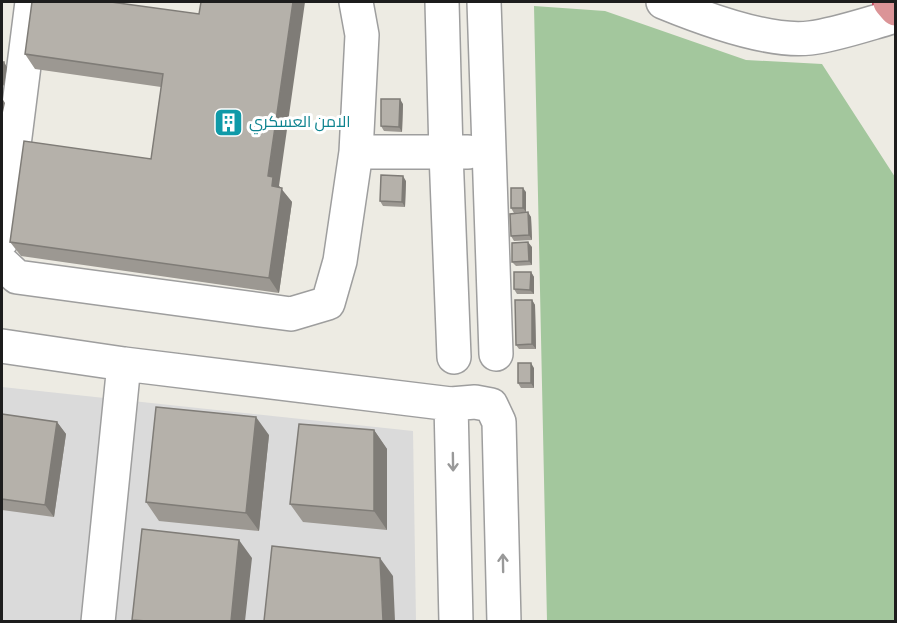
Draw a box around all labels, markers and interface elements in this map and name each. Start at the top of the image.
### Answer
building icon: الامن العسكري [212,106,244,138]
place label: الامن العسكري [249,111,351,135]
one-way arrow [447,452,458,472]
one-way arrow [497,554,508,574]

